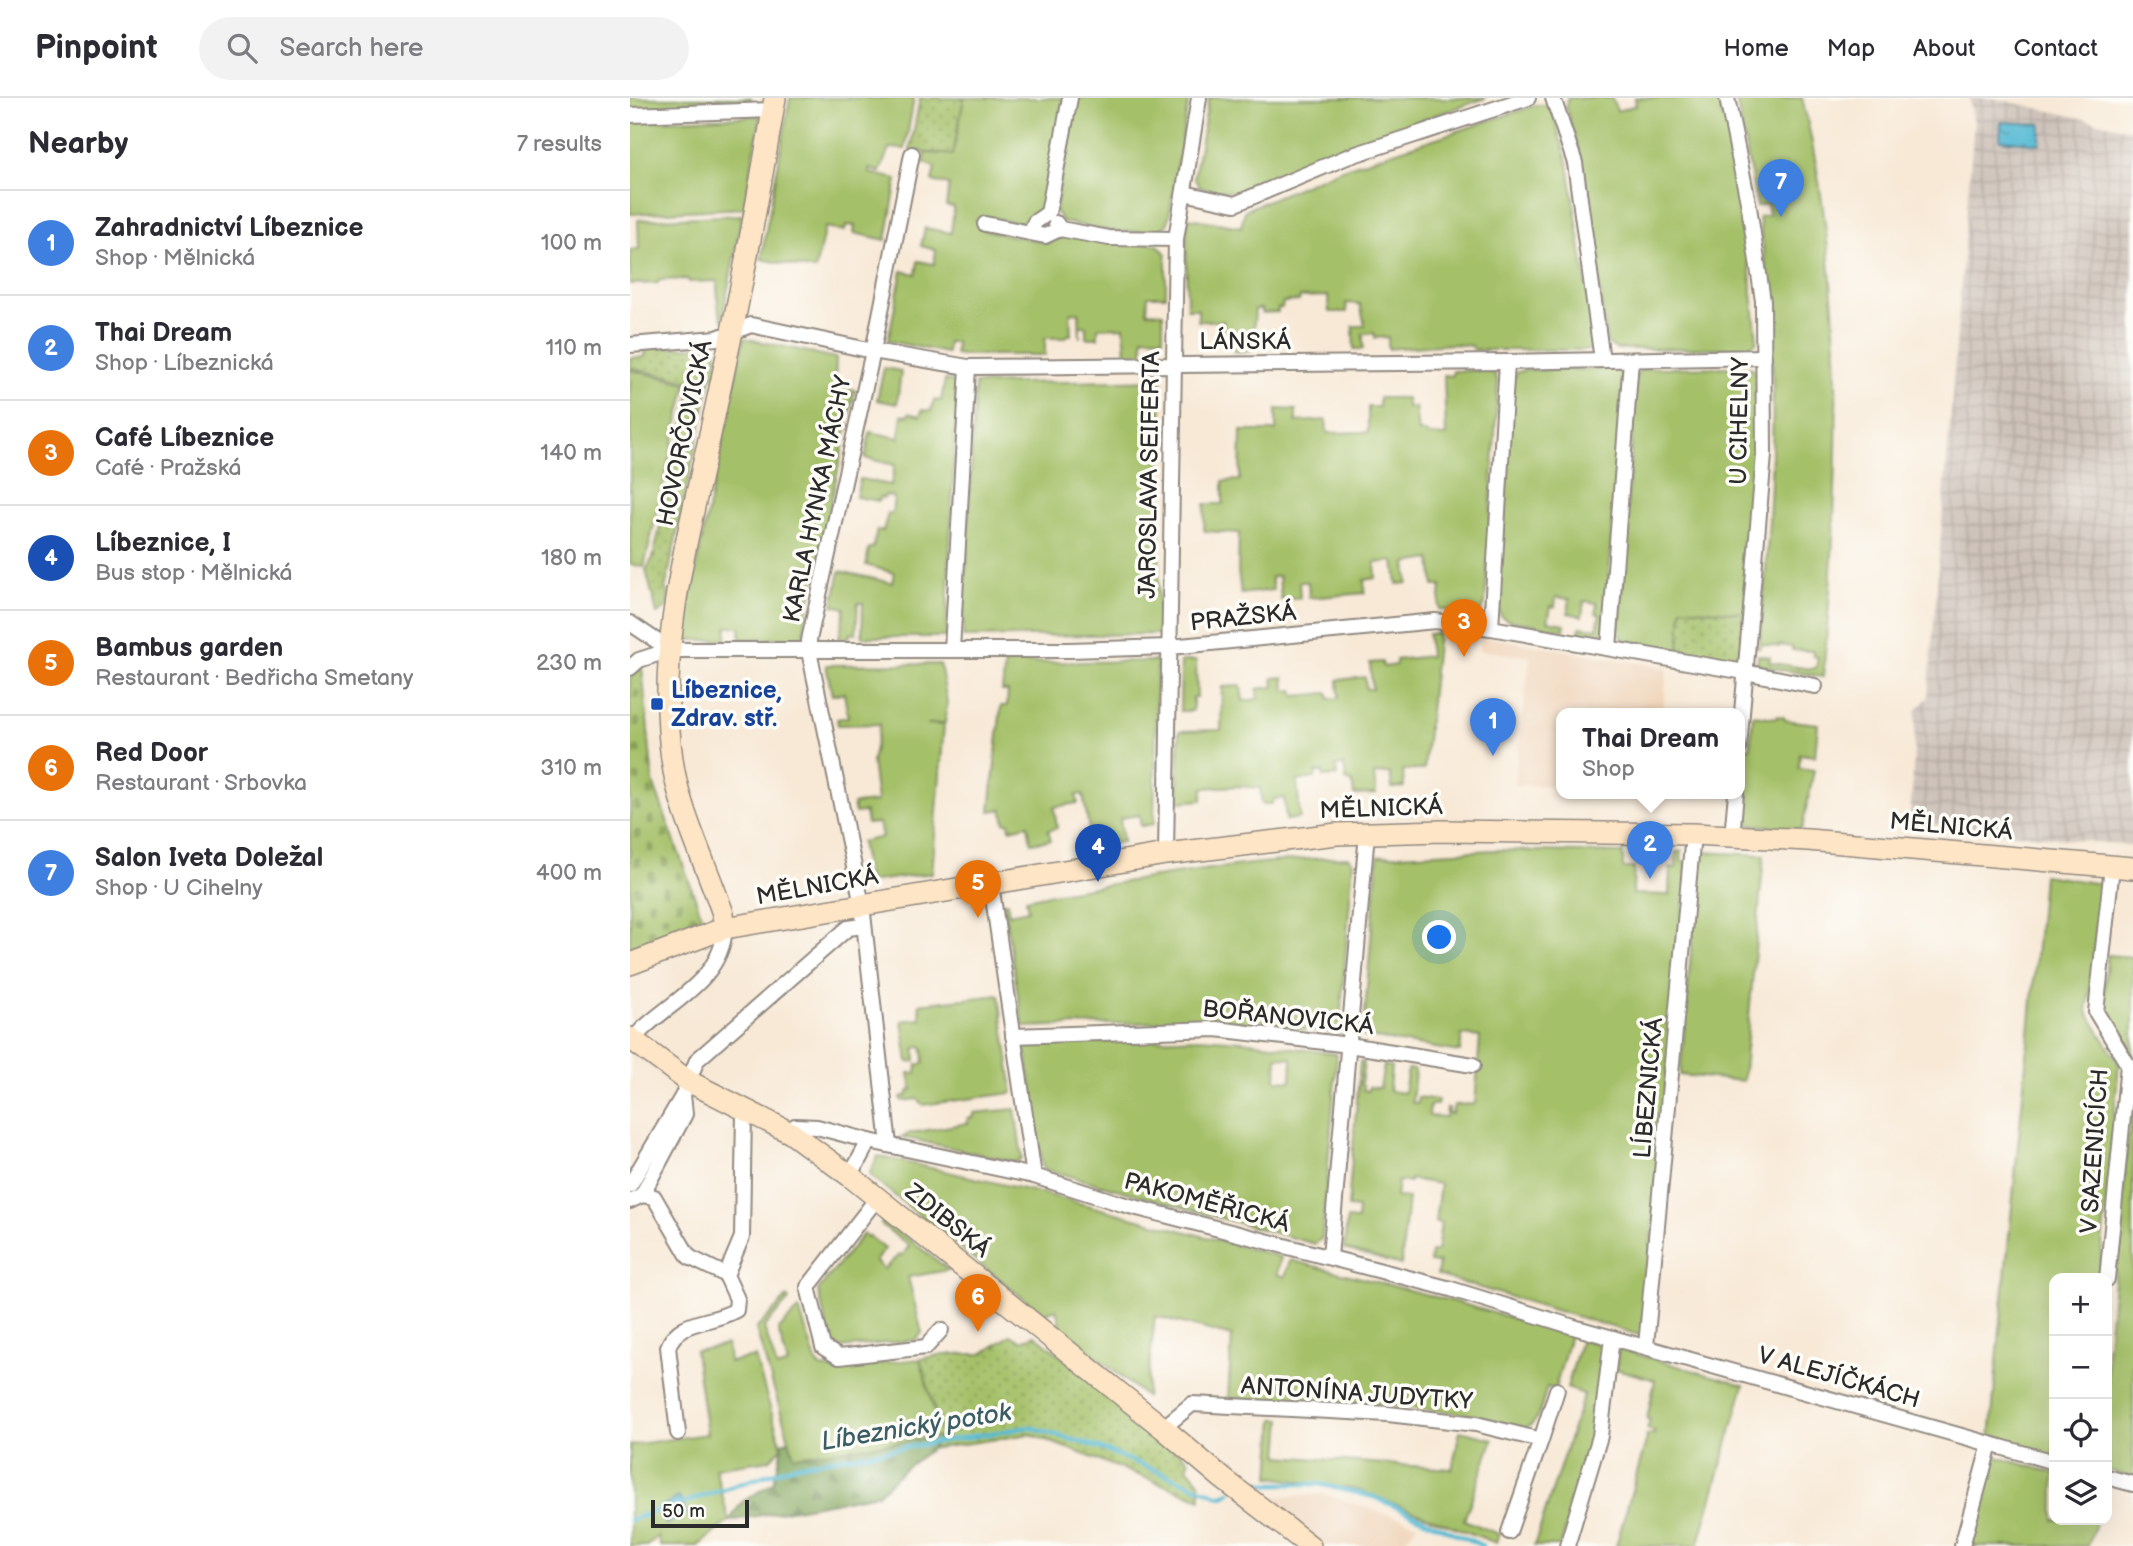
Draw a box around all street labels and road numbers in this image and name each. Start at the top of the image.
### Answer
street label: LÁNSKÁ [1199,326,1291,356]
street label: HOVORČOVICKÁ [650,337,718,529]
street label: JAROSLAVA SEIFERTA [1133,351,1166,599]
street label: U CIHELNY [1724,356,1755,485]
street label: KARLA HYNKA MÁCHY [776,372,858,625]
street label: PRAŽSKÁ [1189,597,1298,637]
street label: MĚLNICKÁ [1319,791,1443,825]
street label: MĚLNICKÁ [1888,806,2014,846]
street label: MĚLNICKÁ [754,861,880,911]
street label: BOŘANOVICKÁ [1201,993,1375,1041]
street label: LÍBEZNICKÁ [1627,1016,1669,1160]
street label: V SAZENICÍCH [2073,1068,2115,1234]
street label: PAKOMĚŘICKÁ [1121,1165,1293,1239]
street label: ZDIBSKÁ [899,1176,997,1264]
street label: V ALEJÍČKÁCH [1754,1340,1924,1414]
street label: ANTONÍNA JUDYTKY [1240,1370,1475,1416]

